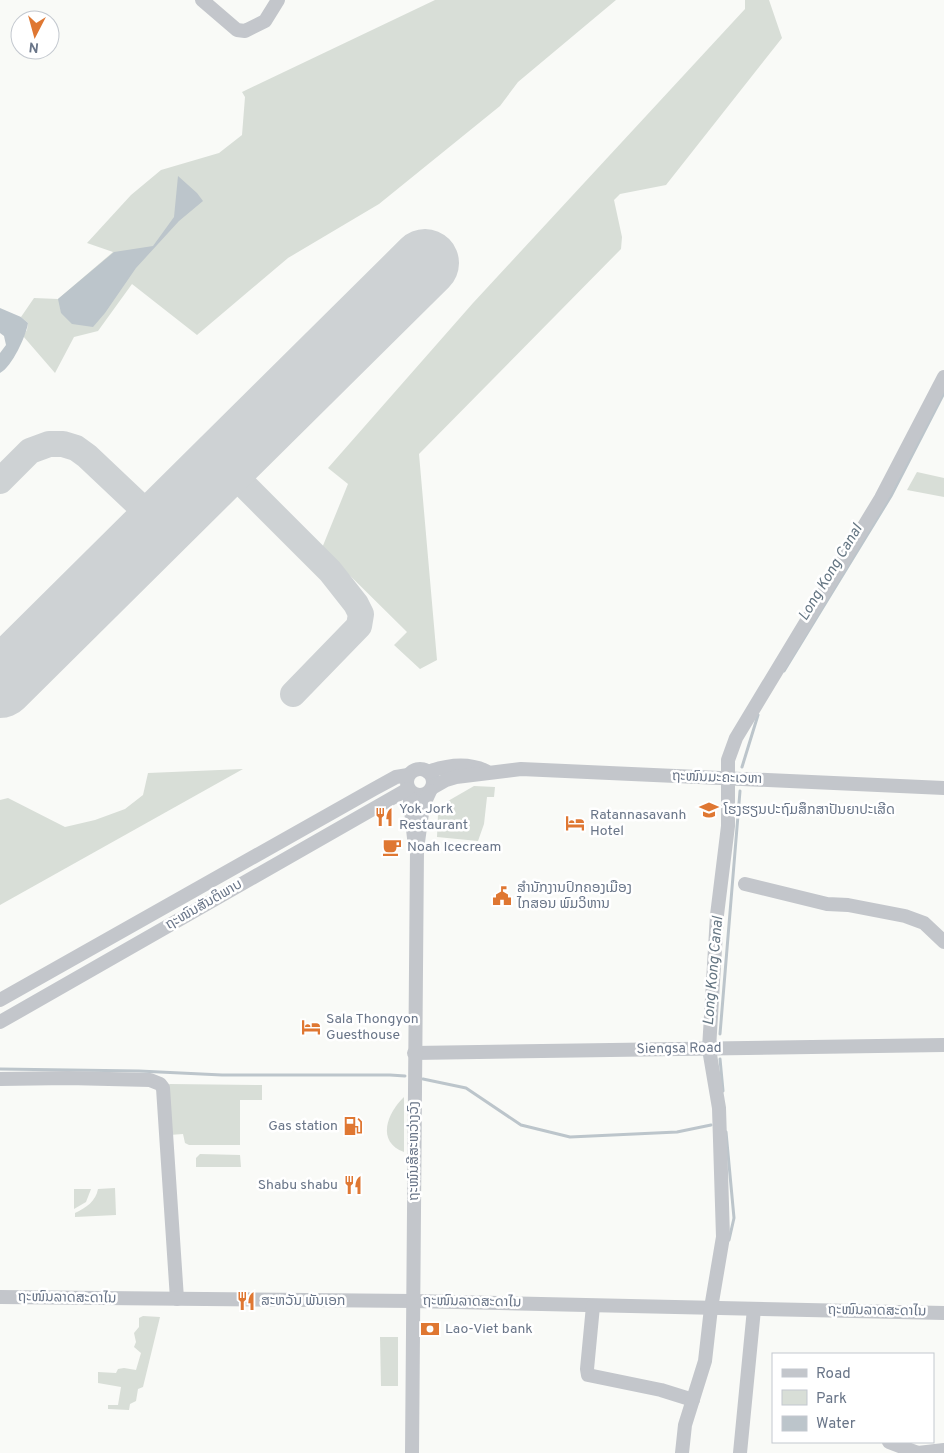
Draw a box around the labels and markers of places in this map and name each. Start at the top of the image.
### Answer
school or university icon: ໂຮງຮຽນປະຖົມສຶກສາປັນຍາປະເສີດ [698,799,720,821]
place label: Yok Jork Restaurant [399,801,468,834]
place label: ໂຮງຮຽນປະຖົມສຶກສາປັນຍາປະເສີດ [723,802,895,819]
restaurant icon: Yok Jork Restaurant [373,806,395,828]
place label: Ratannasavanh Hotel [590,807,686,840]
hotel icon: Ratannasavanh Hotel [564,812,586,834]
cafe icon: Noah Icecream [381,836,403,858]
place label: Noah Icecream [407,839,501,856]
place label: ສຳນັກງານປົກຄອງເມືອງ ໄກສອນ ພົມວິຫານ [516,880,632,913]
public building icon: ສຳນັກງານປົກຄອງເມືອງ ໄກສອນ ພົມວິຫານ [491,885,513,907]
place label: Sala Thongyon Guesthouse [326,1011,419,1044]
hotel icon: Sala Thongyon Guesthouse [300,1016,322,1038]
fuel station icon: Gas station [342,1115,364,1137]
place label: Gas station [268,1118,338,1135]
restaurant icon: Shabu shabu [342,1174,364,1196]
place label: Shabu shabu [258,1177,338,1194]
restaurant icon: ສະຫວັນ ພັນເອກ [235,1290,257,1312]
place label: ສະຫວັນ ພັນເອກ [261,1293,345,1310]
bank icon: Lao-Viet bank [419,1318,441,1340]
place label: Lao-Viet bank [445,1321,533,1338]

